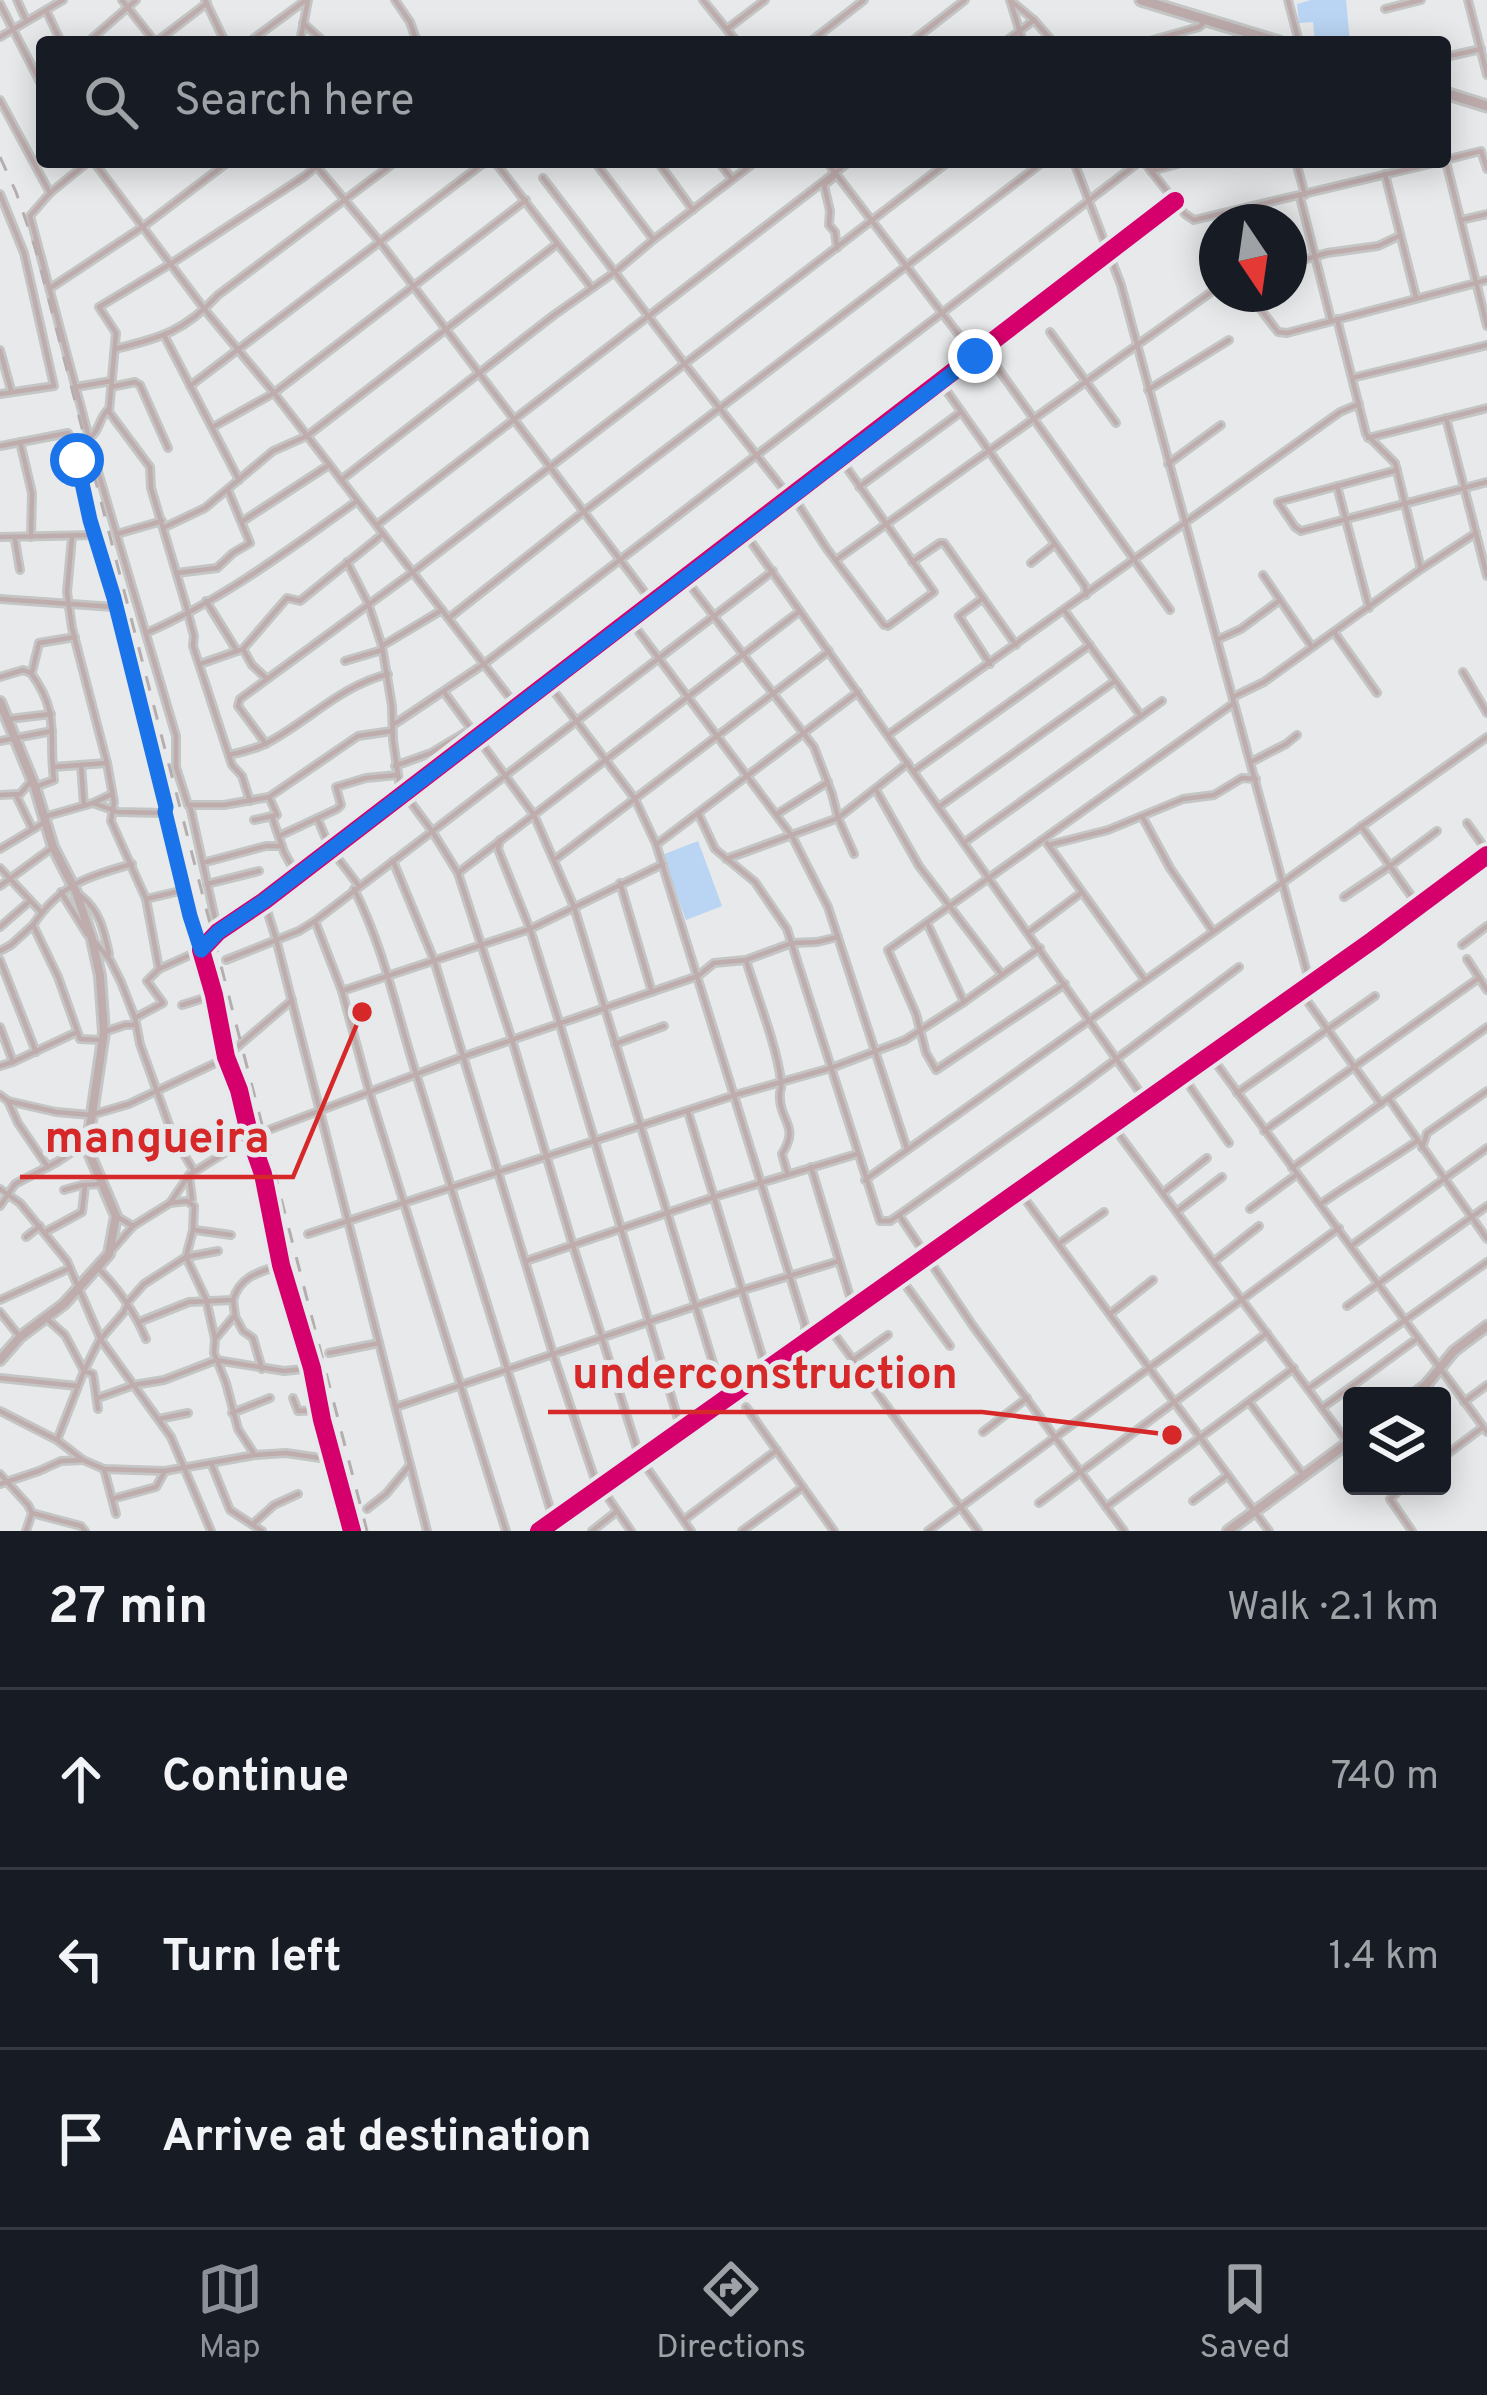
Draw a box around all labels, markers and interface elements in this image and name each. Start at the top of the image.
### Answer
search box [36,36,1451,168]
icon: search [78,69,144,135]
text: Search here [174,74,414,131]
north arrow [1199,204,1307,312]
route end [948,329,1002,383]
route start [50,433,104,487]
callout: mangueira [20,1096,293,1177]
text: mangueira [45,1112,269,1169]
callout: underconstruction [548,1331,982,1412]
text: underconstruction [572,1348,958,1405]
map controls [1343,1387,1451,1495]
button: layers [1343,1387,1451,1495]
text: 27 min [48,1577,208,1642]
text: Walk · 2.1 km [1227,1585,1439,1634]
icon: ahead [48,1746,114,1812]
text: Continue [162,1750,349,1807]
text: 740 m [1331,1754,1439,1803]
icon: left [48,1926,114,1992]
text: Turn left [162,1930,341,1987]
text: 1.4 km [1329,1934,1439,1983]
icon: arrive [48,2106,114,2172]
text: Arrive at destination [162,2110,592,2167]
tab: Map [197,2256,263,2370]
tab: Directions [656,2256,806,2370]
tab: Saved [1200,2256,1290,2370]

